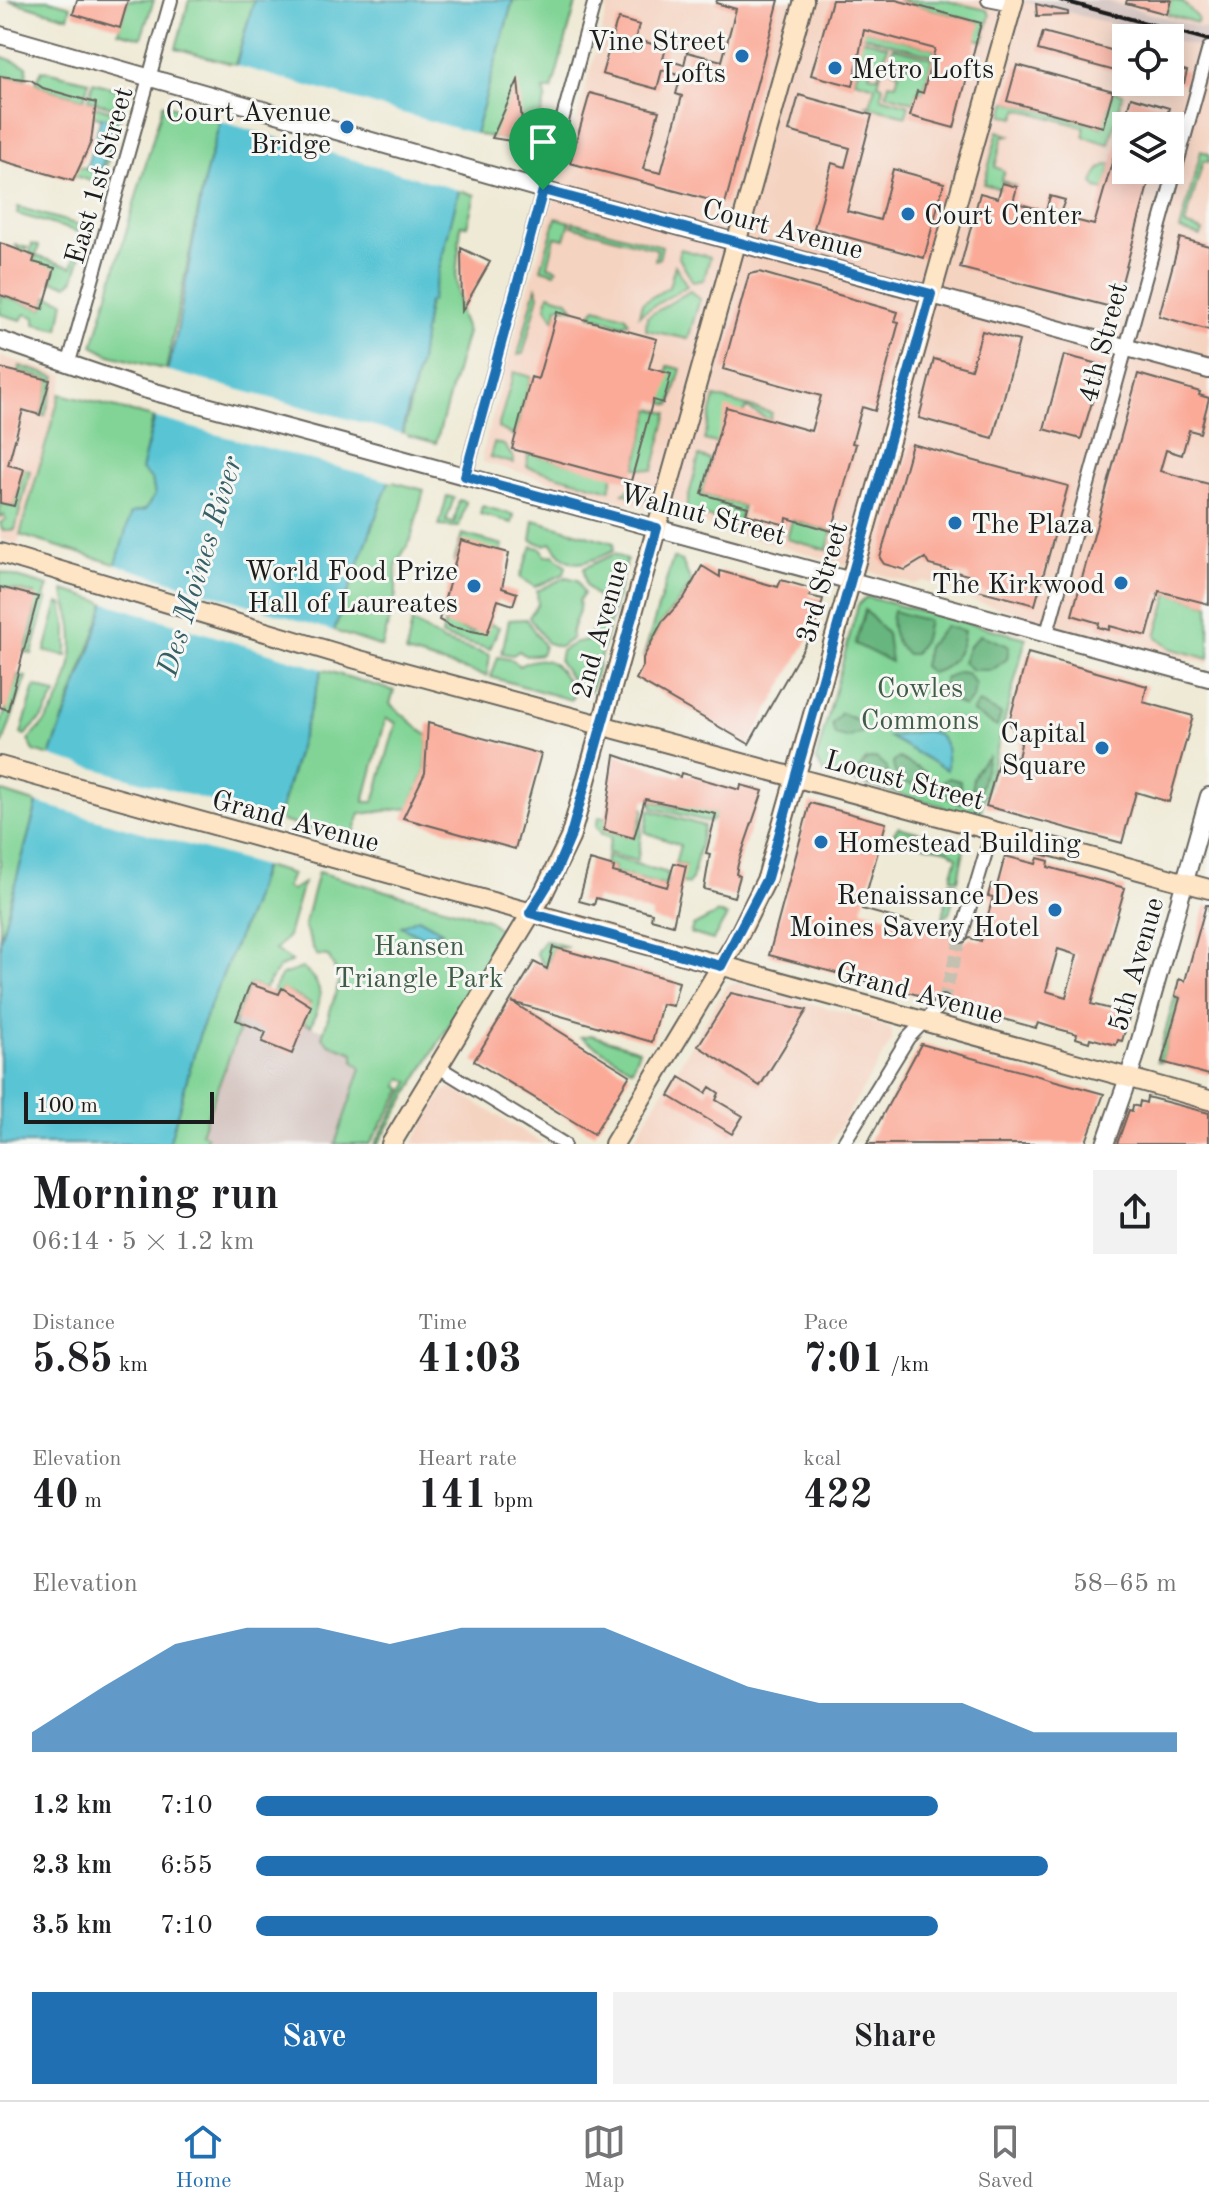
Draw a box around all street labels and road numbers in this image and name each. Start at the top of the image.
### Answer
street label: East 1st Street [62,84,140,268]
street label: Court Avenue [699,196,866,266]
street label: 4th Street [1075,280,1134,406]
street label: Walnut Street [616,480,788,552]
street label: 3rd Street [793,519,854,646]
street label: 2nd Avenue [569,557,635,702]
street label: Locust Street [821,747,987,817]
street label: Grand Avenue [209,787,382,859]
street label: 5th Avenue [1105,895,1170,1035]
street label: Grand Avenue [833,959,1006,1031]

